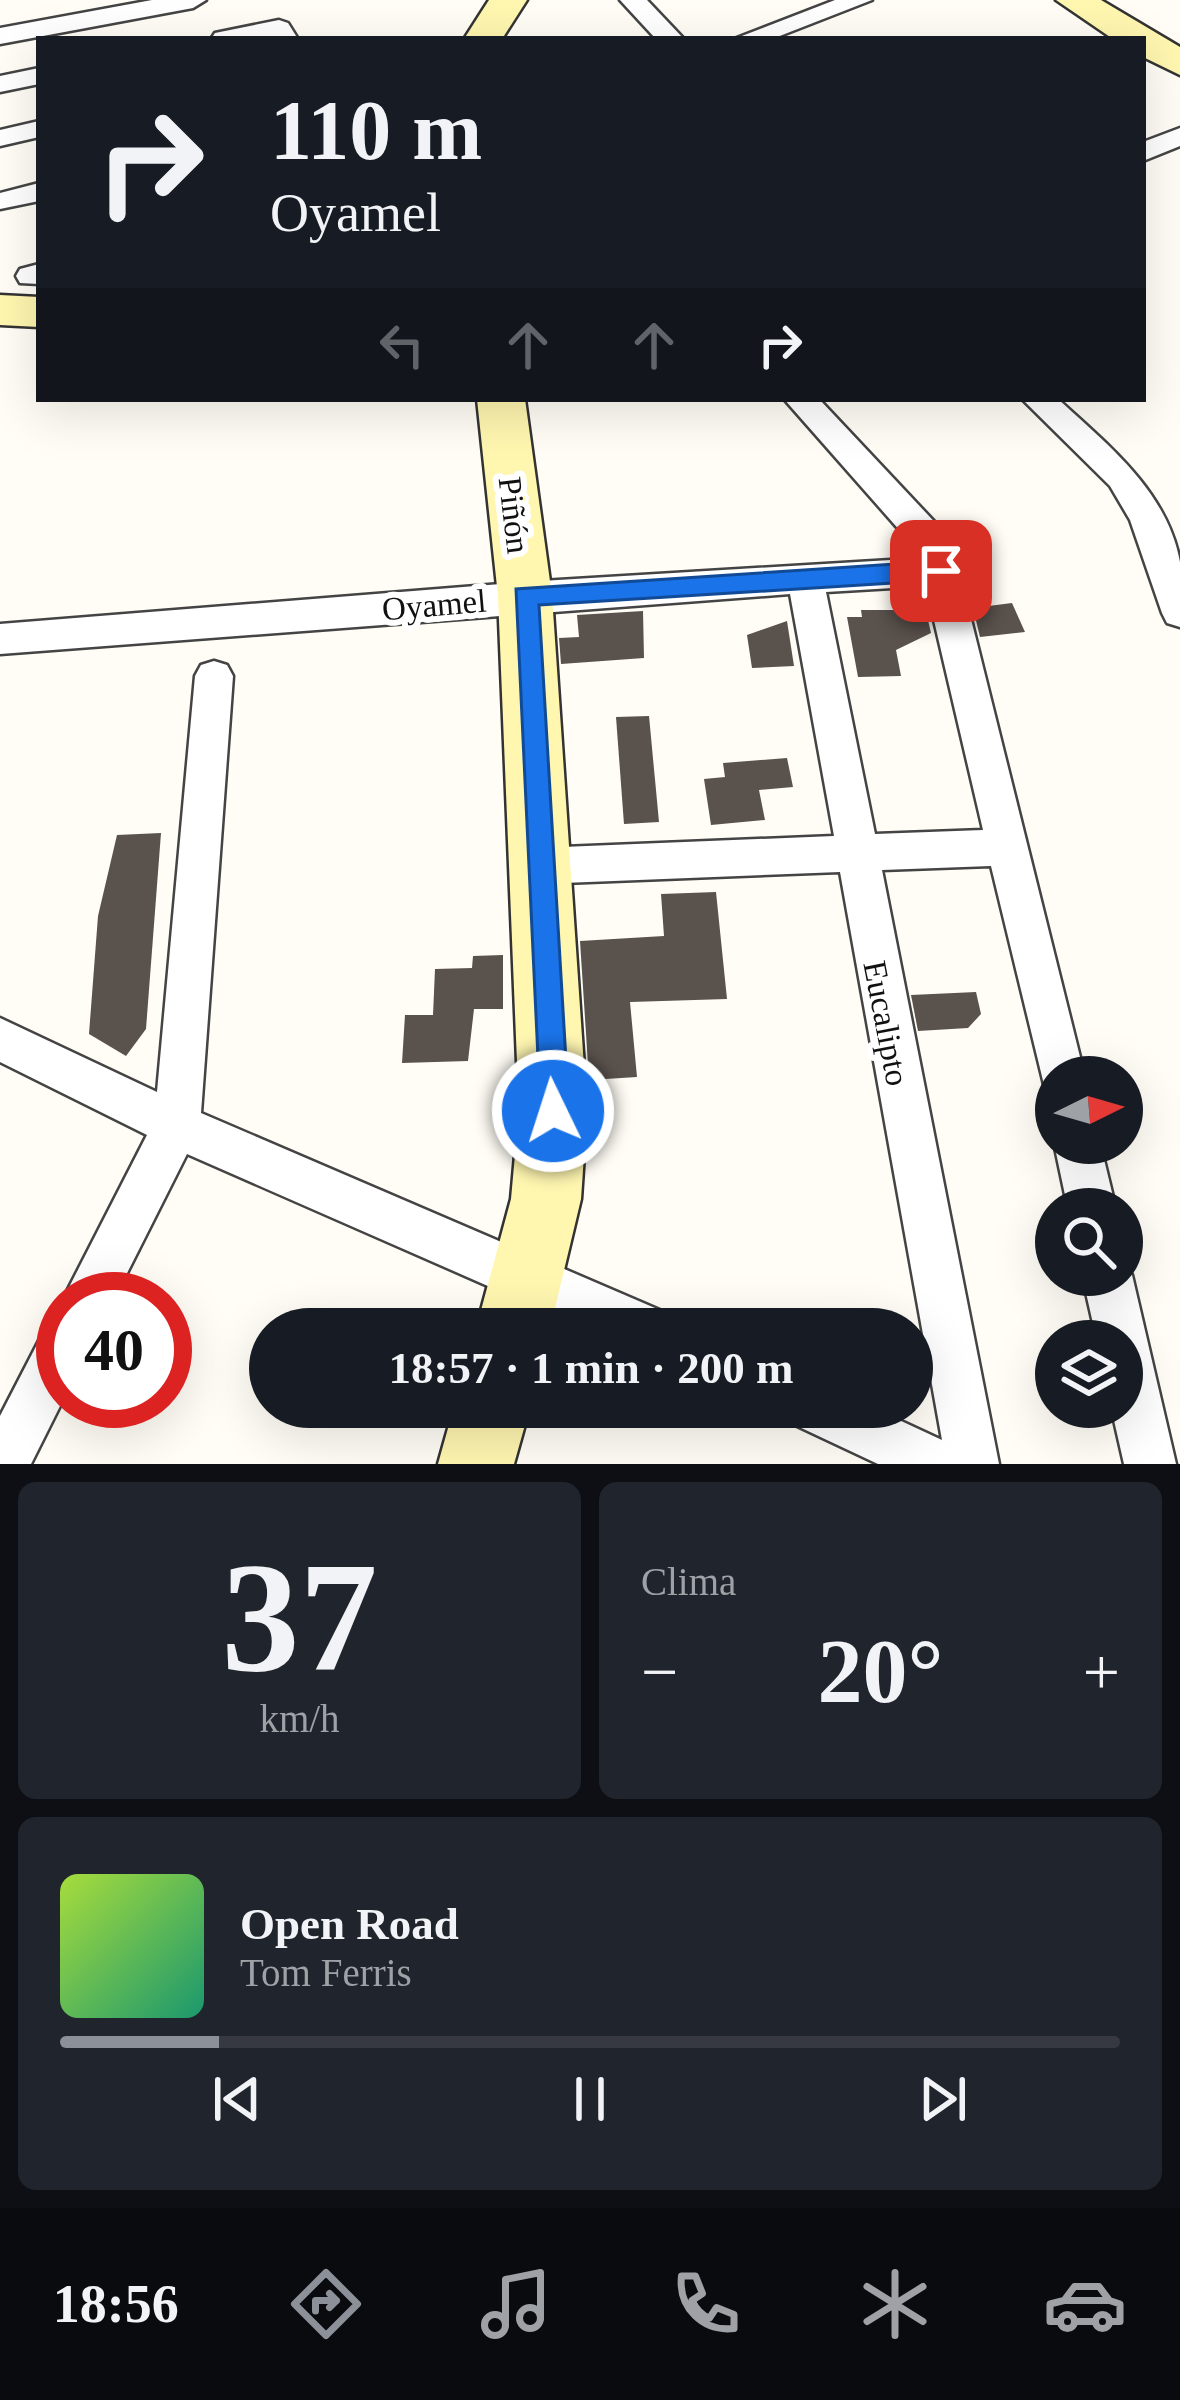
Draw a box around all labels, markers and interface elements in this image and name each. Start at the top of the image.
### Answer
icon: right [72,84,228,240]
text: 110 m [270,84,482,177]
text: Oyamel [270,183,441,243]
icon: left [369,312,435,378]
icon: ahead [495,312,561,378]
icon: ahead [621,312,687,378]
icon: right [747,312,813,378]
street label: Piñón [491,475,537,556]
pin [890,520,992,622]
icon: arrive [908,538,974,604]
street label: Oyamel [380,583,488,627]
street label: Eucalipto [856,958,916,1089]
position arrow [490,1048,616,1174]
north arrow [1035,1056,1143,1164]
map controls [1035,1056,1143,1428]
button: search [1035,1188,1143,1296]
speed limit sign: 40 [36,1272,192,1428]
button: layers [1035,1320,1143,1428]
text: 18:57 · 1 min · 200 m [389,1343,794,1393]
text: 37 [222,1531,378,1704]
text: Clima [641,1560,736,1603]
text: 20° [818,1622,944,1721]
text: − [641,1635,678,1708]
text: + [1083,1635,1120,1708]
text: km/h [259,1697,340,1740]
text: Open Road [240,1899,459,1949]
text: Tom Ferris [240,1951,412,1994]
icon: previous [204,2066,270,2132]
icon: pause [557,2066,623,2132]
icon: next [910,2066,976,2132]
icon: directions [284,2262,368,2346]
icon: music [474,2262,558,2346]
icon: phone [664,2262,748,2346]
icon: climate [853,2262,937,2346]
icon: car [1043,2262,1127,2346]
text: 18:56 [53,2274,179,2334]

